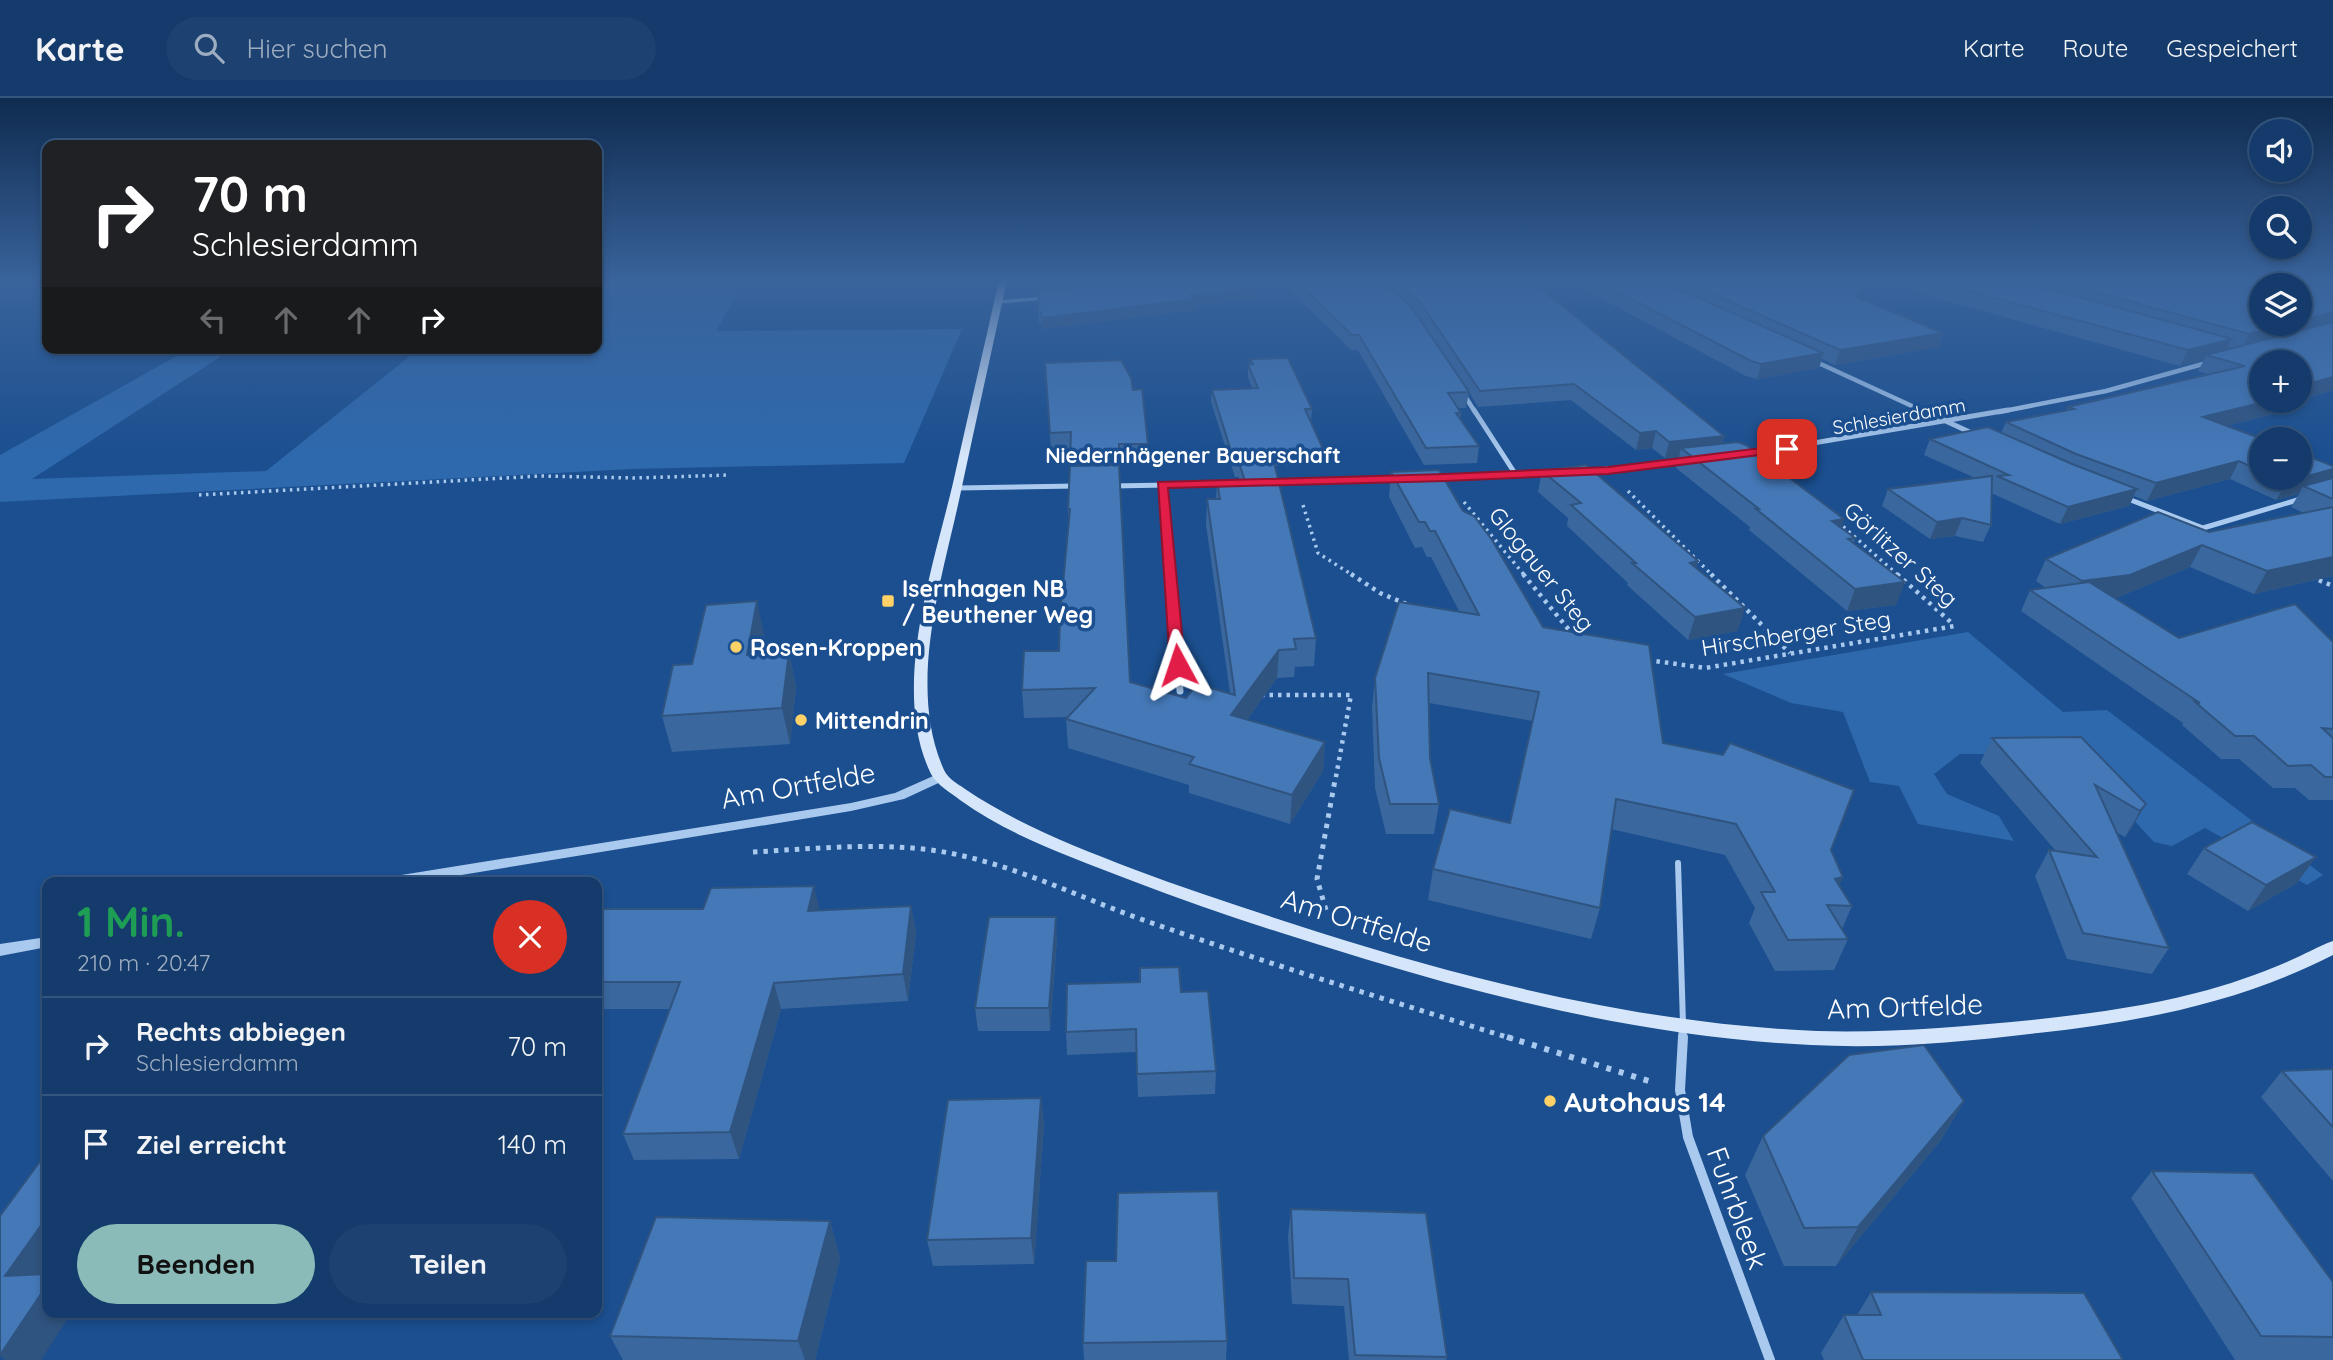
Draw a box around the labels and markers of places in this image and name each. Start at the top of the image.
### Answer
pin [1757,419,1817,479]
place label: Isernhagen NB / Beuthener Weg [902,574,1093,629]
marker: Isernhagen NB / Beuthener Weg [880,593,896,609]
place label: Rosen-Kroppen [750,633,922,662]
marker: Rosen-Kroppen [728,639,744,655]
place label: Mittendrin [815,706,929,735]
marker: Mittendrin [793,712,809,728]
place label: Autohaus 14 [1564,1084,1726,1119]
marker: Autohaus 14 [1542,1093,1558,1109]

